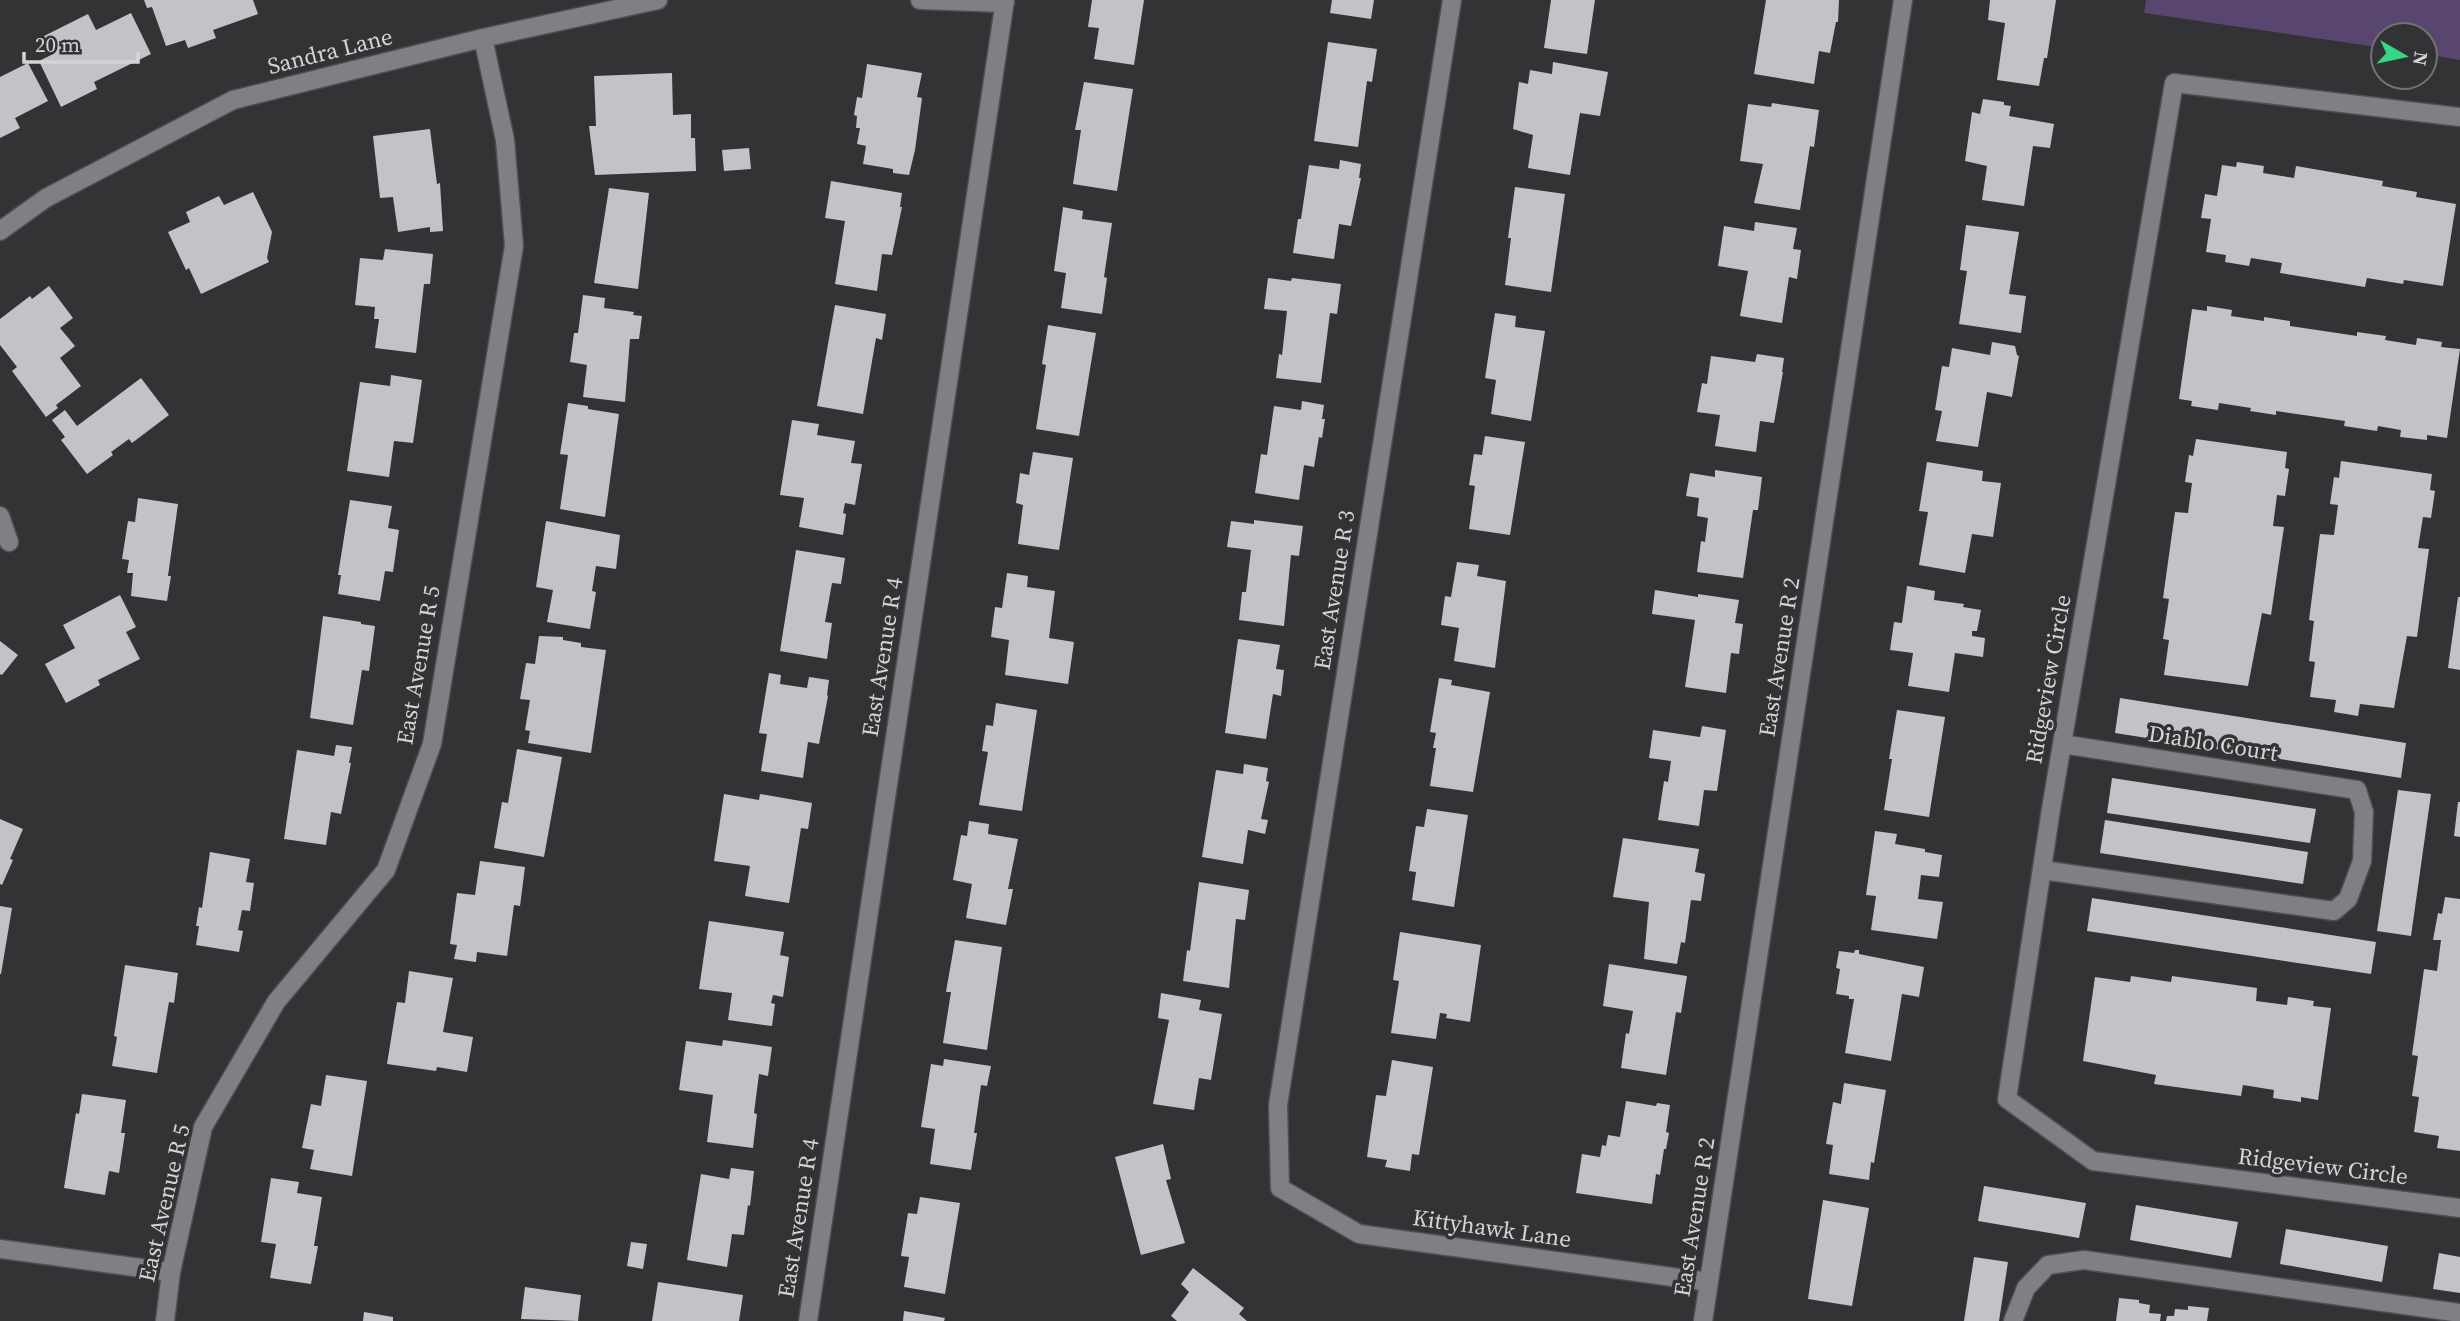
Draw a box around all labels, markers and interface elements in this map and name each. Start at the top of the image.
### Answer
street label: Sandra Lane [264,20,396,82]
scale bar [24,21,138,65]
north arrow [2369,21,2439,91]
text: 20 m [35,30,80,59]
text: N [2407,50,2435,68]
street label: East Avenue R 3 [1306,508,1362,672]
street label: East Avenue R 4 [854,574,910,739]
street label: East Avenue R 2 [1751,575,1807,739]
street label: East Avenue R 5 [388,583,448,747]
street label: Ridgeview Circle [2017,592,2079,766]
street label: Diablo Court [2146,717,2281,769]
street label: East Avenue R 5 [130,1121,198,1285]
street label: East Avenue R 4 [770,1135,826,1300]
street label: East Avenue R 2 [1666,1135,1722,1299]
street label: Ridgeview Circle [2236,1140,2410,1192]
street label: Kittyhawk Lane [1411,1201,1573,1255]

